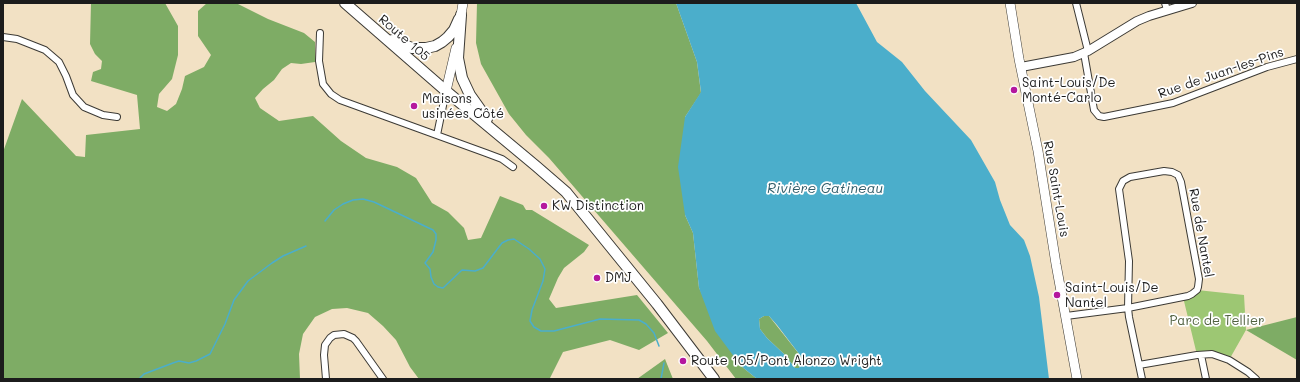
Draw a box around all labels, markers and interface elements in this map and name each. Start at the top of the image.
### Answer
street label: Route 105 [375,12,433,64]
street label: Rue de Juan-les-Pins [1156,44,1286,102]
place label: Saint-Louis/De Monté-Carlo [1022,75,1116,106]
marker: Saint-Louis/De Monté-Carlo [1009,85,1019,95]
place label: Maisons usinées Côté [422,91,504,122]
marker: Maisons usinées Côté [409,101,419,111]
street label: Rue Saint-Louis [1040,140,1072,238]
water label: Rivière Gatineau [767,181,883,197]
street label: Rue de Nantel [1186,187,1216,279]
place label: KW Distinction [552,198,644,214]
marker: KW Distinction [539,201,549,211]
place label: DMJ [605,270,631,286]
marker: DMJ [592,273,602,283]
place label: Saint-Louis/De Nantel [1065,280,1159,311]
marker: Saint-Louis/De Nantel [1052,290,1062,300]
park label: Parc de Tellier [1169,313,1265,329]
place label: Route 105/Pont Alonzo Wright [691,353,882,369]
marker: Route 105/Pont Alonzo Wright [678,356,688,366]

